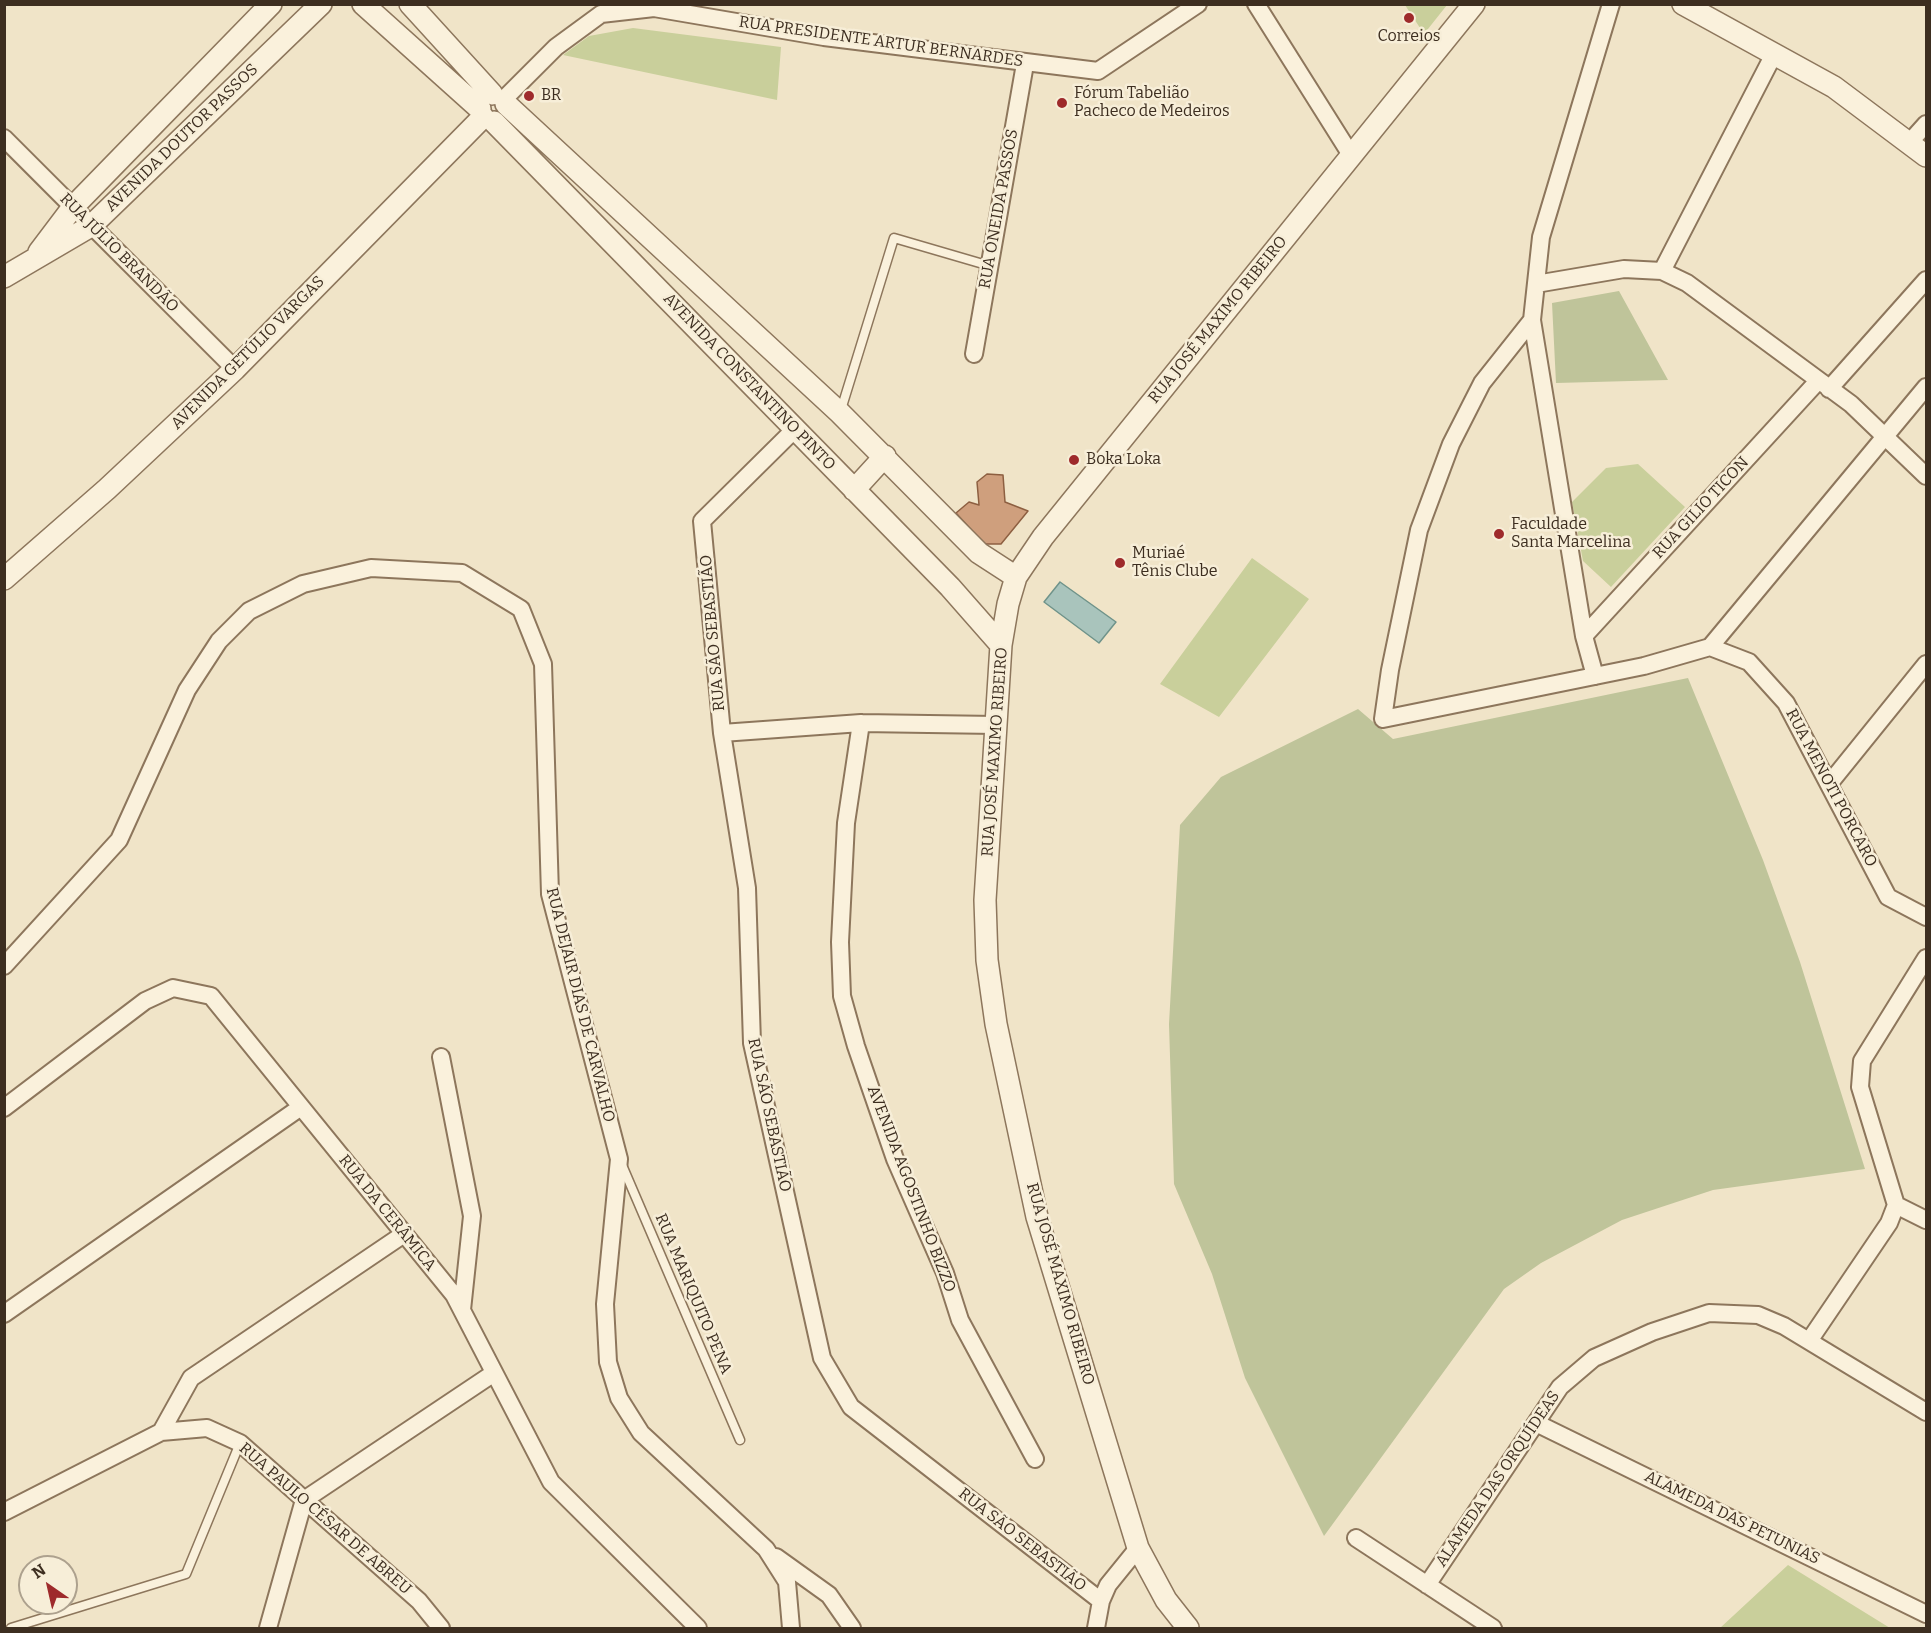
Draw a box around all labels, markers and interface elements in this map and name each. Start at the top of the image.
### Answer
marker: Correios [1402,11,1416,25]
street label: RUA PRESIDENTE ARTUR BERNARDES [738,13,1024,71]
place label: Correios [1377,27,1441,47]
street label: AVENIDA DOUTOR PASSOS [102,60,262,216]
place label: Fórum Tabelião Pacheco de Medeiros [1074,84,1230,122]
place label: BR [541,86,561,106]
marker: BR [522,89,536,103]
marker: Fórum Tabelião Pacheco de Medeiros [1055,96,1069,110]
street label: RUA ONEIDA PASSOS [976,128,1022,290]
street label: RUA JÚLIO BRANDÃO [56,190,182,316]
street label: RUA JOSÉ MAXIMO RIBEIRO [1145,232,1291,408]
street label: AVENIDA GETÚLIO VARGAS [167,272,329,434]
street label: AVENIDA CONSTANTINO PINTO [659,289,839,475]
place label: Boka Loka [1086,450,1161,470]
marker: Boka Loka [1067,453,1081,467]
street label: RUA GILIO TICON [1649,453,1753,563]
place label: Faculdade Santa Marcelina [1511,515,1631,553]
marker: Faculdade Santa Marcelina [1492,527,1506,541]
place label: Muriaé Tênis Clube [1132,544,1217,582]
street label: RUA SÃO SEBASTIÃO [697,554,729,712]
marker: Muriaé Tênis Clube [1113,556,1127,570]
street label: RUA JOSÉ MAXIMO RIBEIRO [978,647,1012,857]
street label: RUA MENOTI PORCARO [1781,706,1881,870]
street label: RUA DEJAIR DIAS DE CARVALHO [542,886,618,1124]
street label: RUA SÃO SEBASTIÃO [743,1036,795,1194]
street label: AVENIDA AGOSTINHO BIZZO [863,1083,959,1295]
street label: RUA DA CERÂMICA [334,1151,440,1275]
street label: RUA JOSÉ MAXIMO RIBEIRO [1022,1181,1098,1387]
street label: RUA MARIQUITO PENA [650,1211,736,1377]
street label: ALAMEDA DAS ORQUÍDEAS [1432,1387,1564,1571]
street label: RUA PAULO CÉSAR DE ABREU [235,1439,415,1599]
street label: ALAMEDA DAS PETUNIAS [1641,1467,1823,1569]
street label: RUA SÃO SEBASTIÃO [954,1484,1090,1596]
north arrow [18,1555,78,1615]
text: N [28,1560,49,1583]

